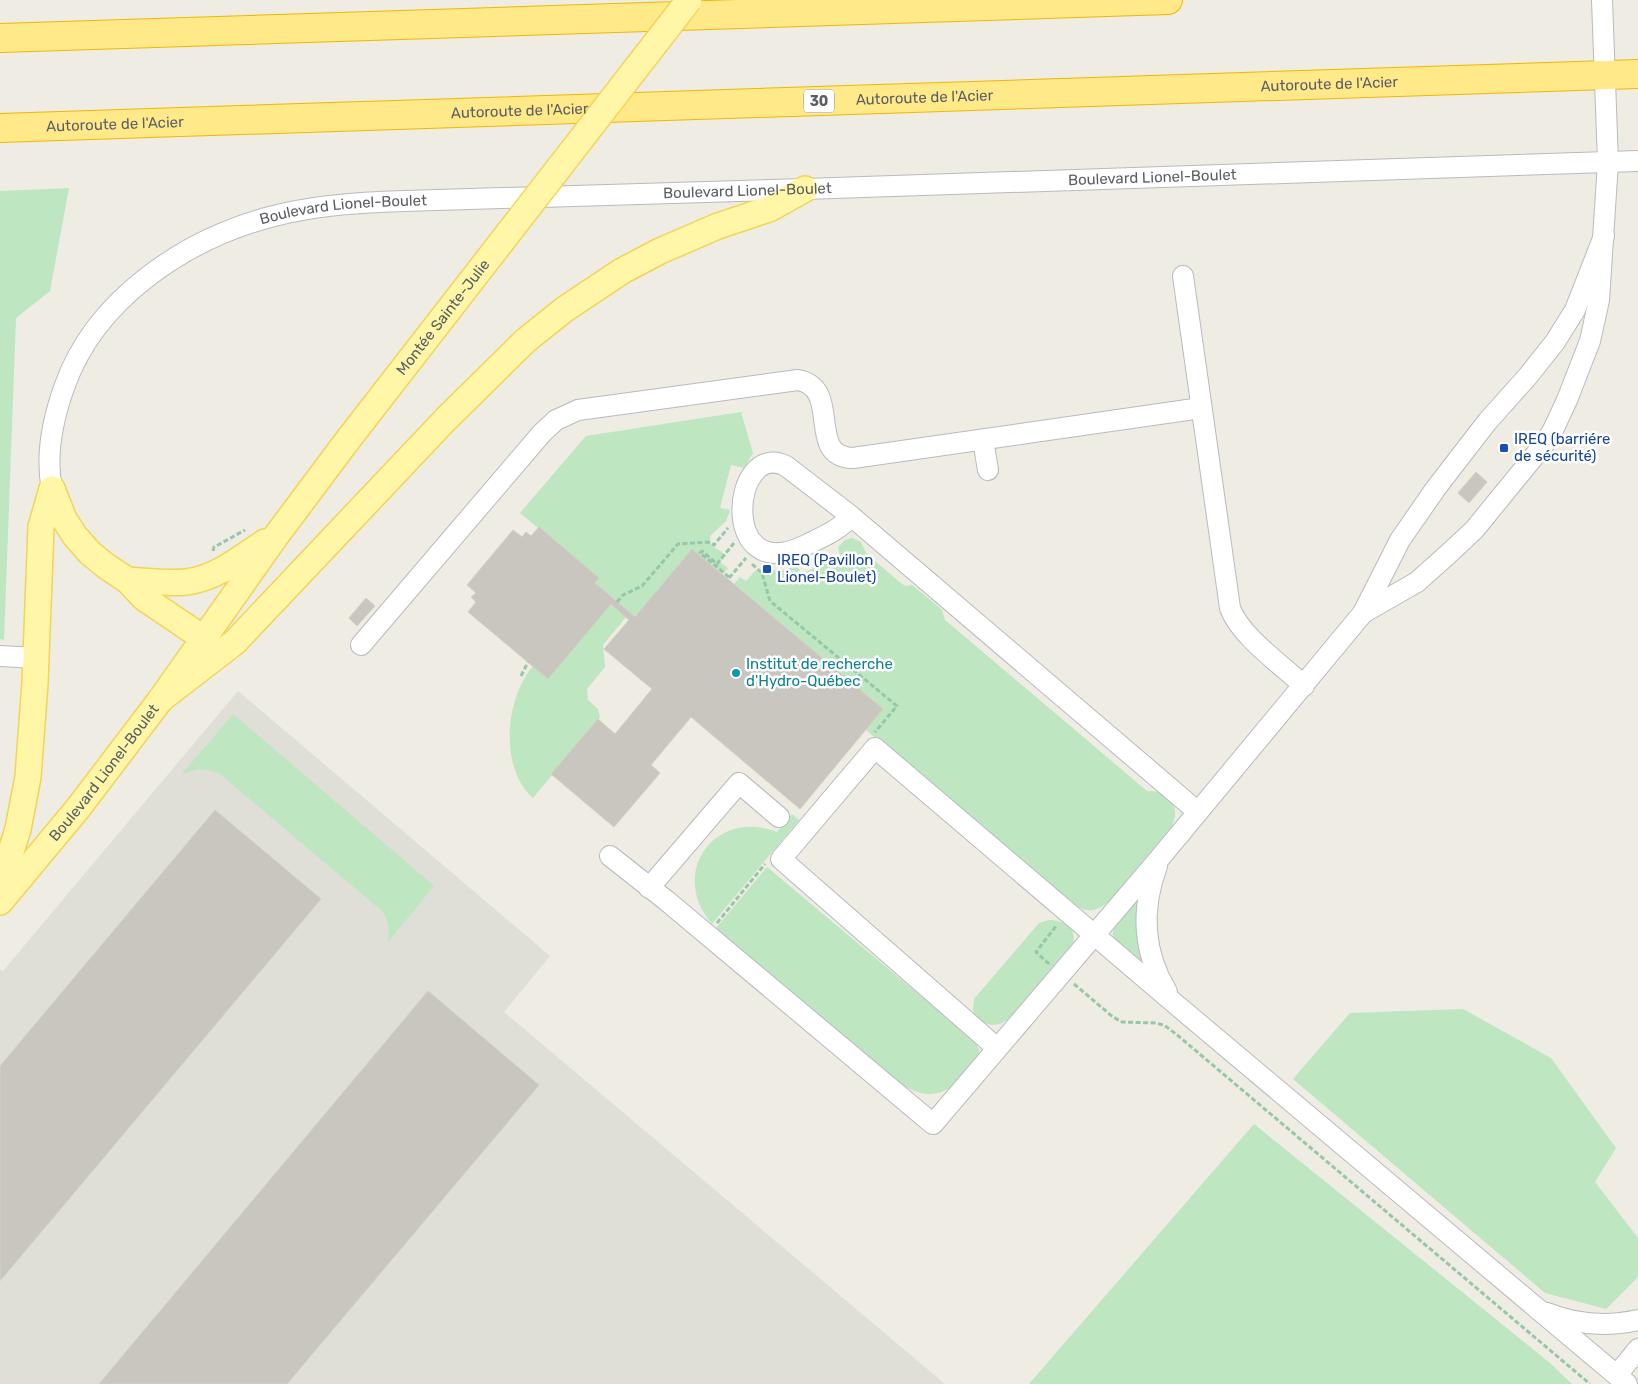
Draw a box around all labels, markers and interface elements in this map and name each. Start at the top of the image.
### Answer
street label: Autoroute de l'Acier [1260,73,1399,95]
street label: Autoroute de l'Acier [855,86,994,109]
road number: 30 [804,90,834,112]
street label: Autoroute de l'Acier [451,100,589,122]
street label: Autoroute de l'Acier [46,113,184,135]
street label: Boulevard Lionel-Boulet [1068,165,1237,189]
street label: Boulevard Lionel-Boulet [663,179,832,202]
street label: Boulevard Lionel-Boulet [258,191,427,228]
street label: Montée Sainte-Julie [393,256,494,379]
place label: IREQ (barriére de sécurité) [1514,430,1610,465]
marker: IREQ (barriére de sécurité) [1498,442,1510,454]
place label: IREQ (Pavillon Lionel-Boulet) [777,551,876,586]
marker: IREQ (Pavillon Lionel-Boulet) [761,563,773,575]
place label: Institut de recherche d'Hydro-Québec [746,655,893,690]
marker: Institut de recherche d'Hydro-Québec [730,667,742,679]
street label: Boulevard Lionel-Boulet [45,701,163,845]

